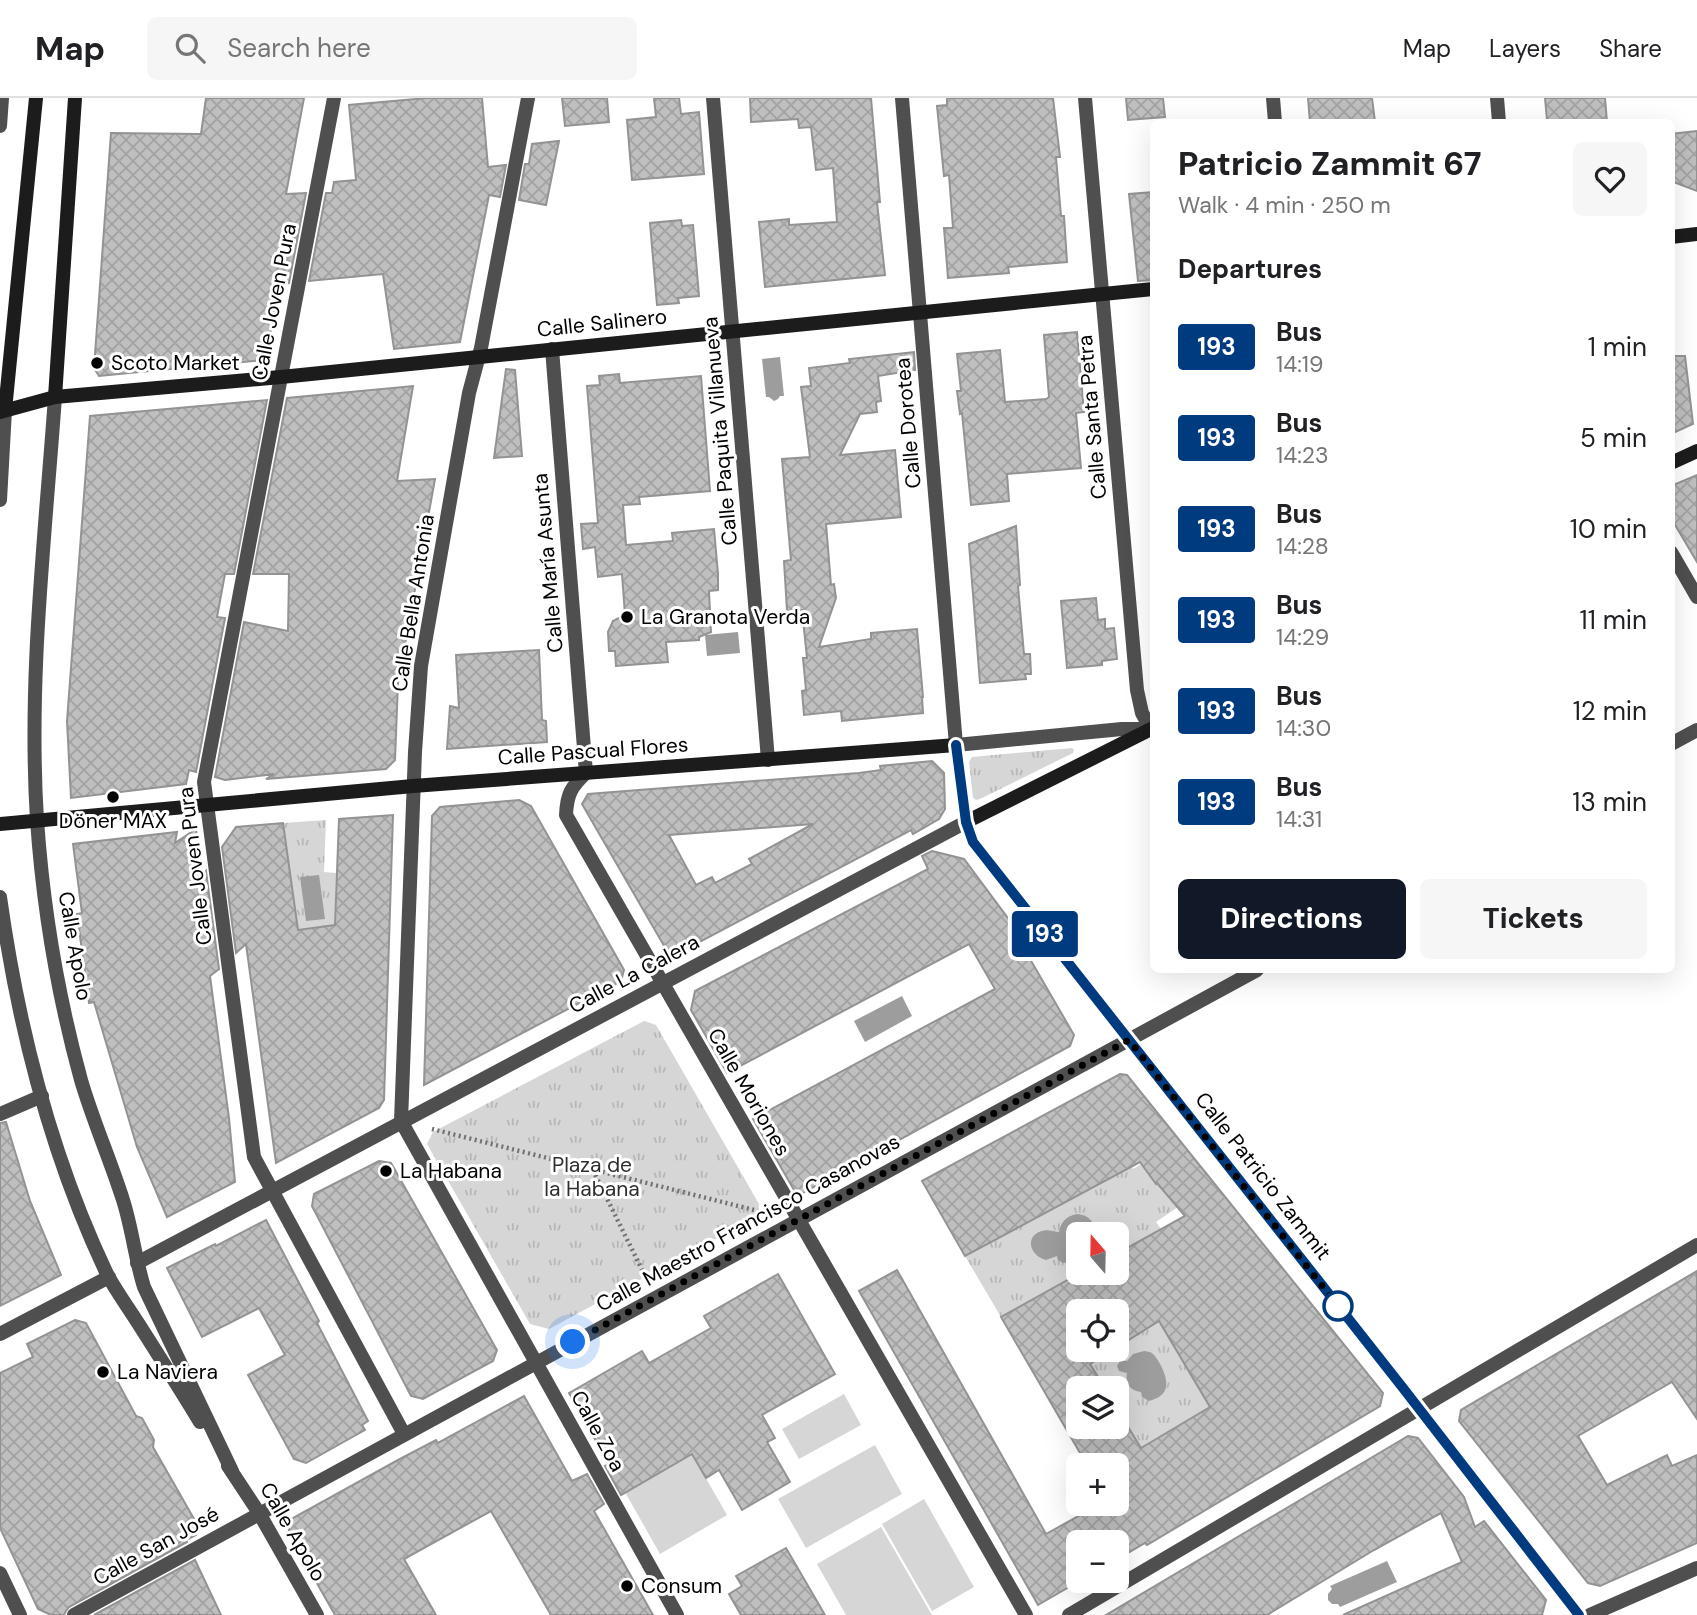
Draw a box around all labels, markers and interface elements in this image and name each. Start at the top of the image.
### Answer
search box [147,17,637,80]
text: Map [35,27,105,70]
icon: search [171,29,209,67]
text: Search here [227,31,371,65]
text: Map [1403,33,1451,64]
text: Layers [1489,33,1561,64]
text: Share [1599,33,1662,64]
text: Patricio Zammit 67 [1178,142,1482,185]
button: heart [1573,142,1647,216]
text: Walk · 4 min · 250 m [1178,190,1391,220]
street label: Calle Joven Pura [245,221,303,383]
text: Departures [1178,252,1322,286]
street label: Calle Salinero [536,302,668,344]
text: Bus [1276,315,1322,349]
street label: Calle Paquita Villanueva [696,316,744,546]
text: 1 min [1588,330,1647,364]
text: 193 [1197,331,1236,362]
street label: Calle Santa Petra [1071,334,1113,500]
place label: Scoto Market [111,349,240,377]
text: 14:19 [1276,349,1323,379]
marker: Scoto Market [89,355,105,371]
street label: Calle Dorotea [888,357,928,489]
text: Bus [1276,406,1322,440]
text: 5 min [1580,421,1647,455]
text: 193 [1197,422,1236,453]
text: 14:23 [1276,440,1329,470]
street label: Calle María Asunta [526,472,570,654]
text: Bus [1276,497,1322,531]
street label: Calle Bella Antonia [385,512,441,694]
text: 10 min [1570,512,1647,546]
text: 193 [1197,513,1236,544]
text: 14:28 [1276,531,1329,561]
text: Bus [1276,588,1322,622]
place label: La Granota Verda [641,603,810,631]
text: 11 min [1580,603,1647,637]
text: 193 [1197,604,1236,635]
marker: La Granota Verda [619,609,635,625]
text: 14:29 [1276,622,1329,652]
text: Bus [1276,679,1322,713]
text: 12 min [1573,694,1647,728]
text: 193 [1197,695,1236,726]
text: 14:30 [1276,713,1331,743]
street label: Calle Pascual Flores [497,730,689,772]
text: Bus [1276,770,1322,804]
street label: Calle Joven Pura [171,785,219,947]
text: 13 min [1572,785,1647,819]
text: 193 [1197,786,1236,817]
marker: Döner MAX [105,789,121,805]
text: 14:31 [1276,804,1322,834]
place label: Döner MAX [59,807,167,835]
button: Directions [1178,879,1406,959]
button: Tickets [1420,879,1647,959]
street label: Calle Apolo [52,889,98,1003]
line badge: 193 [1005,911,1085,957]
text: 193 [1026,918,1064,949]
street label: Calle La Calera [564,928,704,1020]
street label: Calle Moriones [701,1023,797,1161]
street label: Calle Patricio Zammit [1189,1086,1337,1266]
street label: Calle Maestro Francisco Casanovas [591,1128,905,1318]
park label: Plaza de la Habana [544,1151,640,1203]
place label: La Habana [400,1157,502,1185]
marker: La Habana [378,1163,394,1179]
north arrow [1066,1222,1129,1284]
map controls [1066,1222,1129,1593]
unlabelled marker [1323,1291,1353,1321]
button: locate [1066,1299,1129,1362]
your location [555,1324,590,1359]
place label: La Naviera [117,1358,218,1386]
marker: La Naviera [95,1364,111,1380]
button: layers [1066,1376,1129,1439]
street label: Calle Zoa [564,1385,632,1477]
button: + [1066,1453,1129,1516]
street label: Calle Apolo [253,1477,333,1587]
street label: Calle San José [88,1500,224,1592]
button: − [1066,1530,1129,1593]
place label: Consum [641,1572,722,1600]
marker: Consum [619,1578,635,1594]

